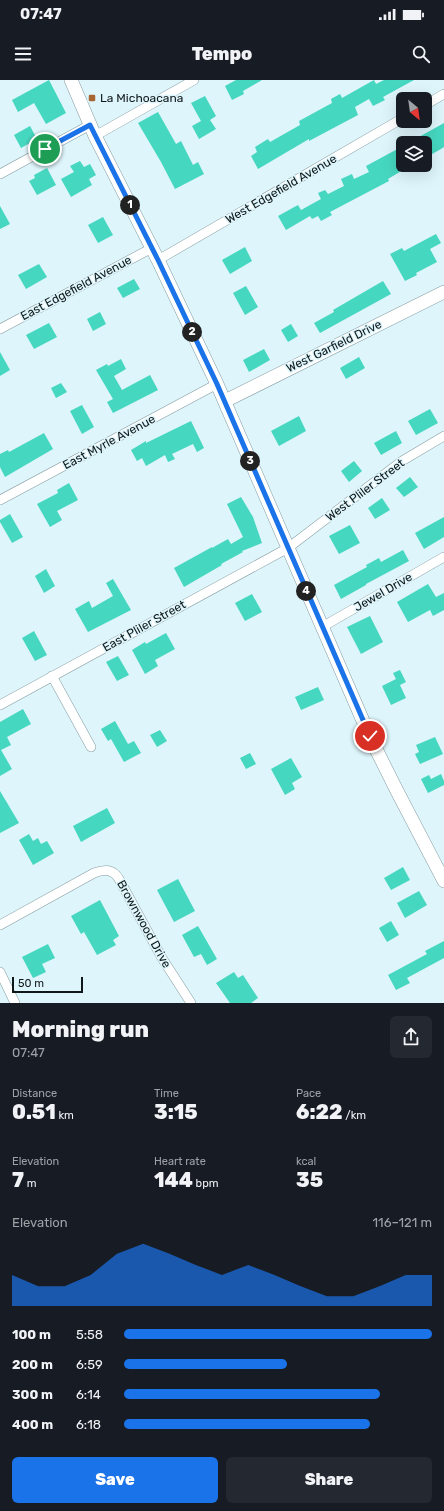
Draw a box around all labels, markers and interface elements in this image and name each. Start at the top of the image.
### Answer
text: 07:47 [20,5,62,23]
icon: menu [12,43,34,65]
text: Tempo [192,43,252,65]
icon: search [410,43,432,65]
place label: La Michoacana [100,91,183,105]
north arrow [396,92,432,128]
map controls [396,92,432,172]
marker: La Michoacana [87,93,97,103]
pin [28,132,62,166]
button: layers [396,136,432,172]
icon: arrive [34,138,56,160]
street label: West Edgefield Avenue [223,151,339,227]
pin: 1 [120,195,140,215]
text: 1 [127,198,133,211]
street label: East Edgefield Avenue [18,253,134,323]
street label: West Garfield Drive [284,317,384,375]
pin: 2 [182,322,202,342]
text: 2 [188,325,196,338]
street label: East Myrle Avenue [60,412,158,472]
pin: 3 [240,451,260,471]
text: 3 [246,454,254,467]
street label: West Pliler Street [323,456,407,524]
street label: Jewel Drive [351,570,415,614]
pin: 4 [296,581,316,601]
text: 4 [302,584,310,597]
street label: East Pliler Street [100,597,188,655]
pin [353,719,387,753]
icon: check [359,725,381,747]
street label: Brownwood Drive [114,878,174,971]
scale bar [12,975,83,994]
text: 50 m [18,977,44,990]
text: Morning run [12,1016,149,1043]
button: share [390,1016,432,1058]
text: 07:47 [12,1045,45,1060]
text: Distance [12,1087,57,1100]
text: Time [154,1087,179,1100]
text: Pace [296,1087,321,1100]
text: 0.51 [12,1100,56,1124]
text: 3:15 [154,1100,198,1124]
text: 6:22 [296,1100,343,1124]
text: km [56,1109,74,1122]
text: /km [343,1109,366,1122]
text: Elevation [12,1155,59,1168]
text: Heart rate [154,1155,206,1168]
text: kcal [296,1155,316,1168]
text: 7 [12,1168,24,1192]
text: 144 [154,1168,193,1192]
text: 35 [296,1168,323,1192]
text: m [24,1177,36,1190]
text: bpm [193,1177,218,1190]
text: Elevation [12,1215,68,1230]
text: 116–121 m [373,1215,432,1230]
text: 100 m [12,1327,51,1342]
text: 5:58 [76,1327,103,1342]
text: 200 m [12,1357,53,1372]
text: 6:59 [76,1357,103,1372]
text: 300 m [12,1387,53,1402]
text: 6:14 [76,1387,101,1402]
text: 400 m [12,1417,53,1432]
text: 6:18 [76,1417,101,1432]
button: Save [12,1457,218,1503]
button: Share [226,1457,432,1503]

